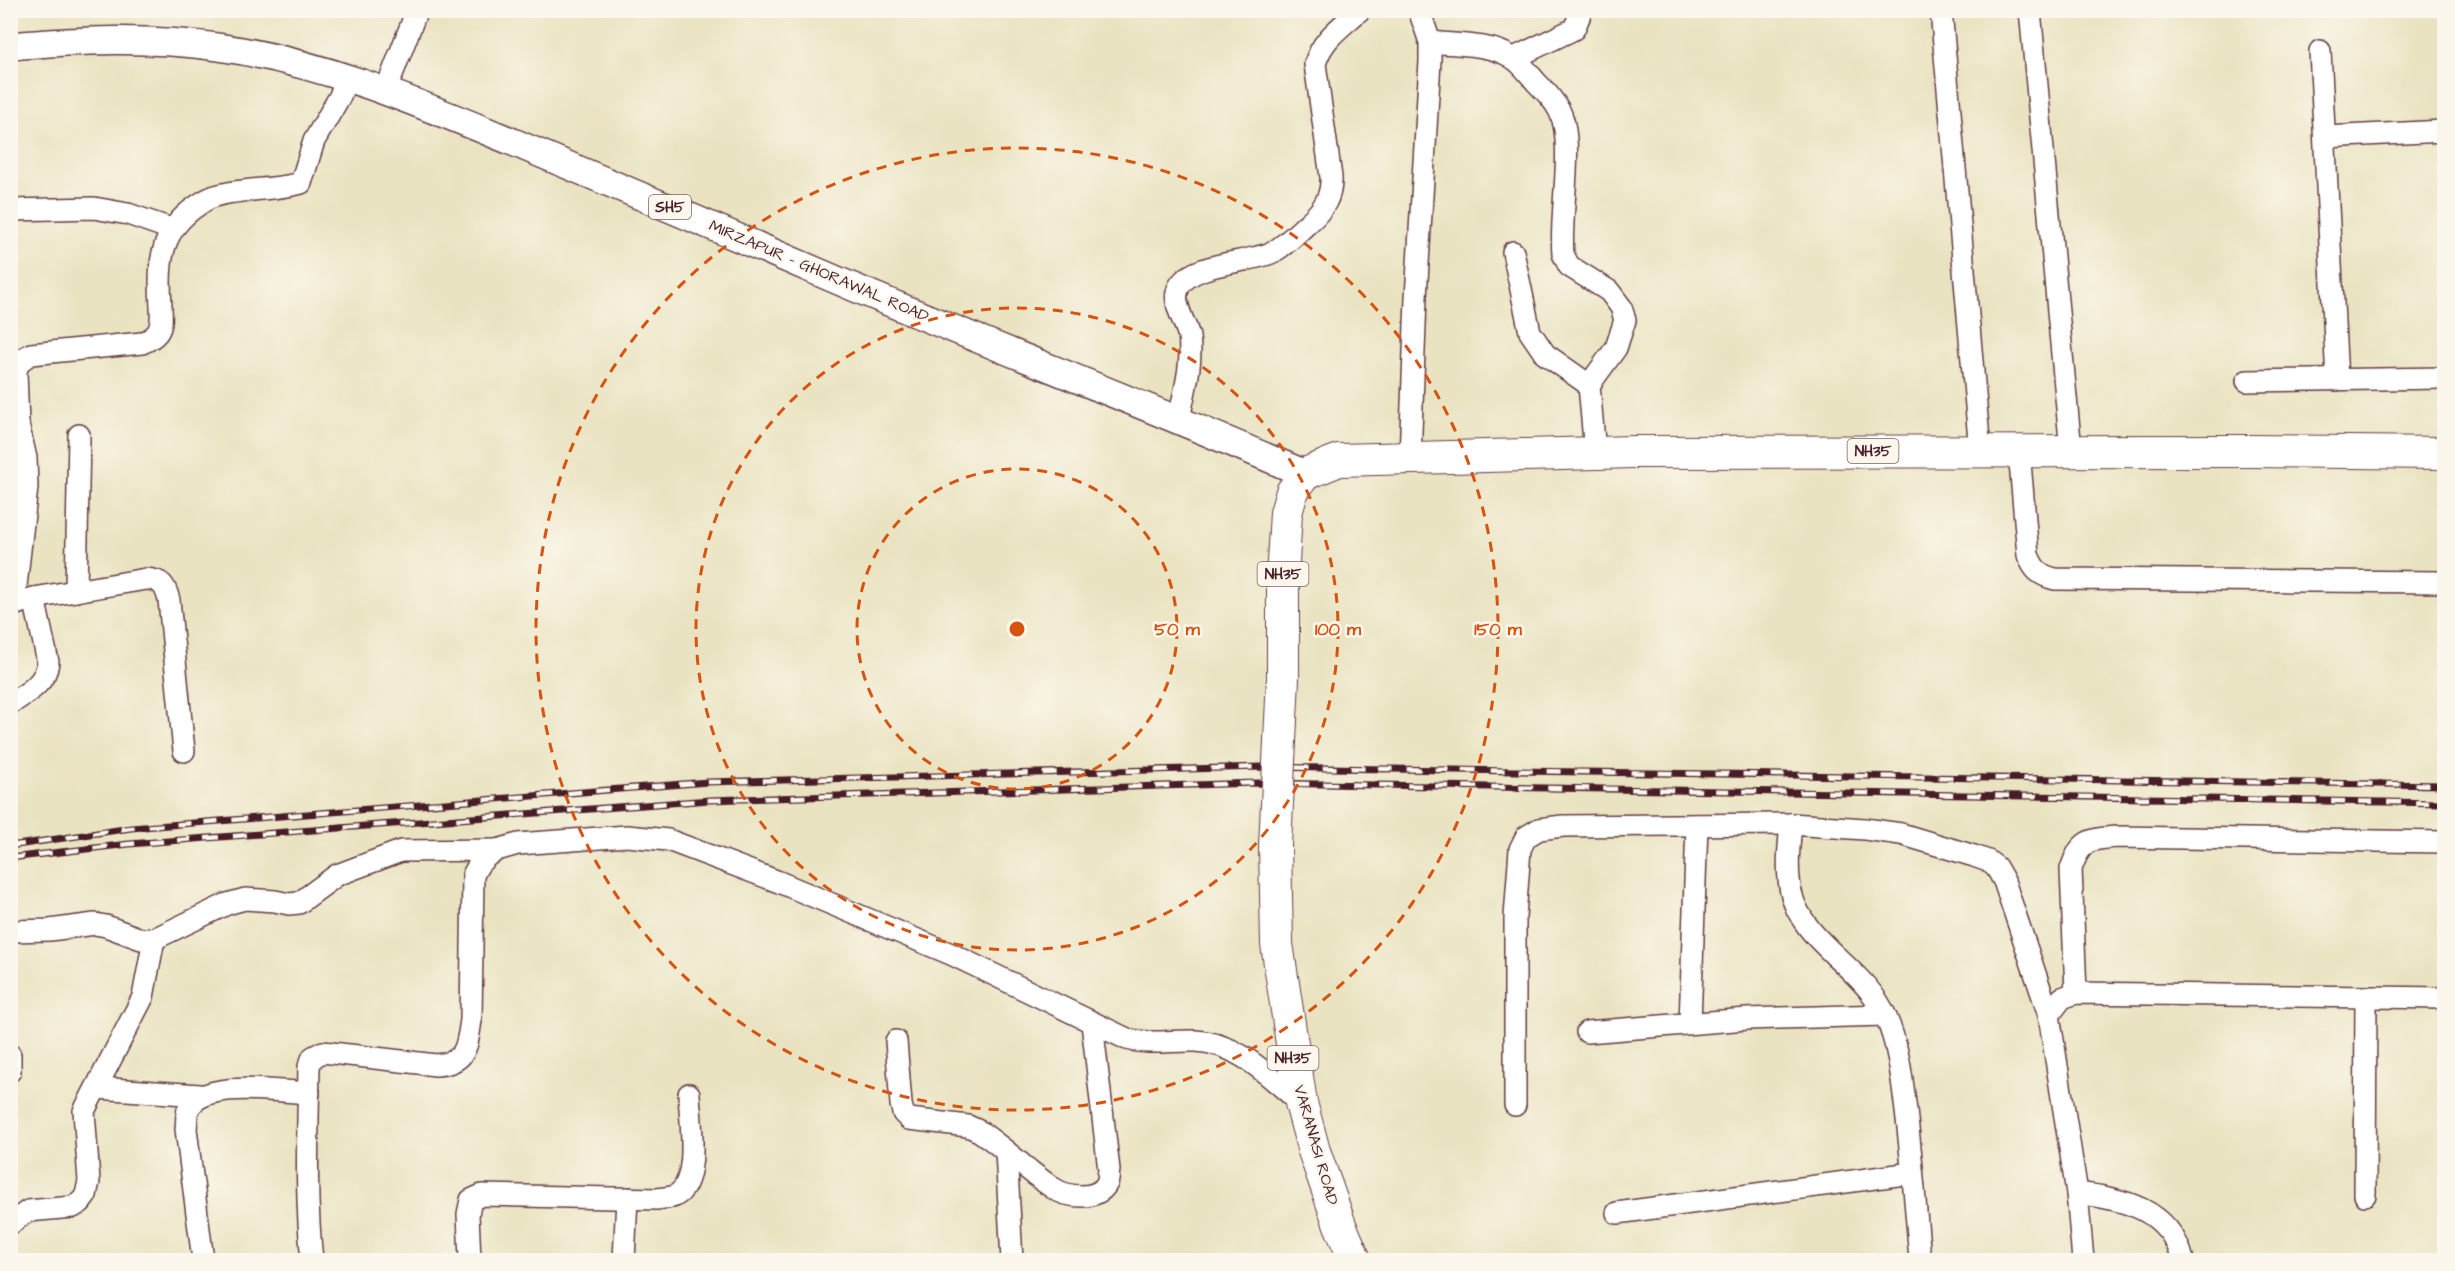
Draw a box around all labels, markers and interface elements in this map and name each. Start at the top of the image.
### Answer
road number: SH5 [649,195,691,219]
street label: MIRZAPUR - GHORAWAL ROAD [706,215,932,327]
road number: NH35 [1848,439,1898,463]
road number: NH35 [1258,562,1308,586]
text: 50 m [1154,617,1201,642]
text: 100 m [1315,617,1362,642]
text: 150 m [1474,617,1523,642]
centre of rings [1007,619,1027,639]
road number: NH35 [1268,1046,1318,1070]
street label: VARANASI ROAD [1288,1082,1344,1208]

